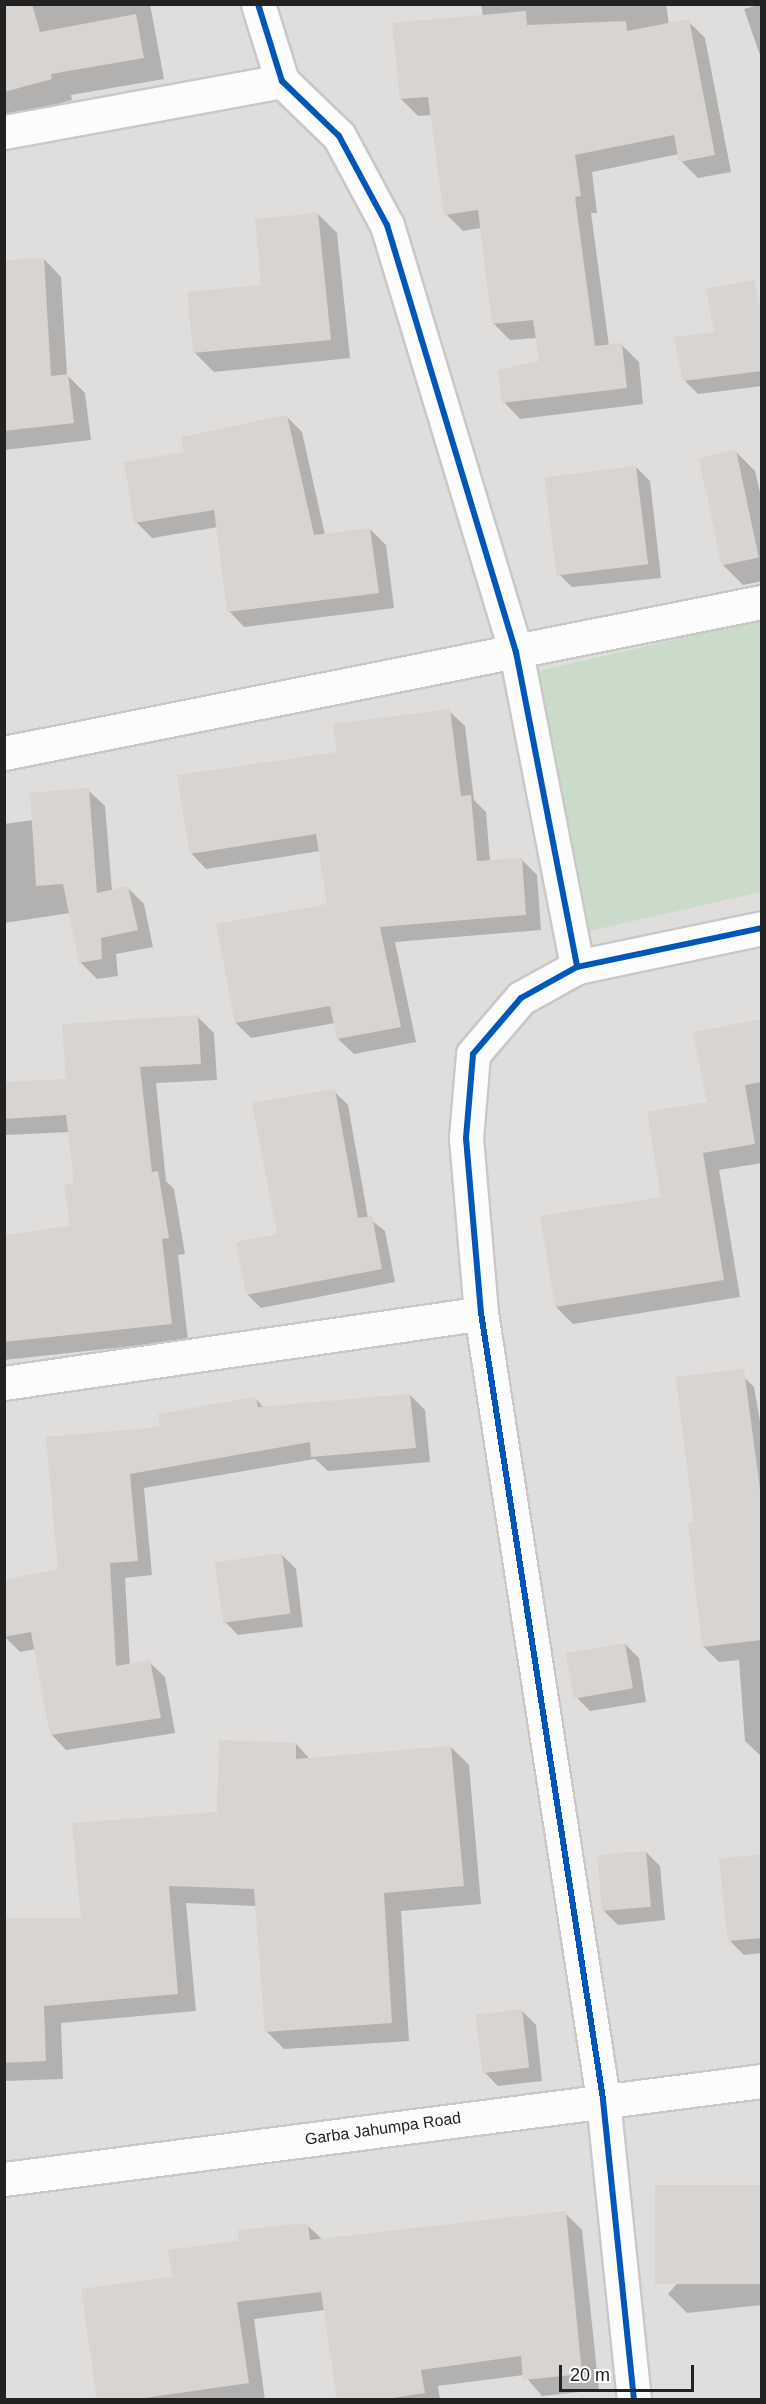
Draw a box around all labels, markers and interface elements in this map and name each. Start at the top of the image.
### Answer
street label: Garba Jahumpa Road [304,2109,462,2149]
scale bar [562,2353,697,2391]
text: 20 m [570,2365,610,2385]

